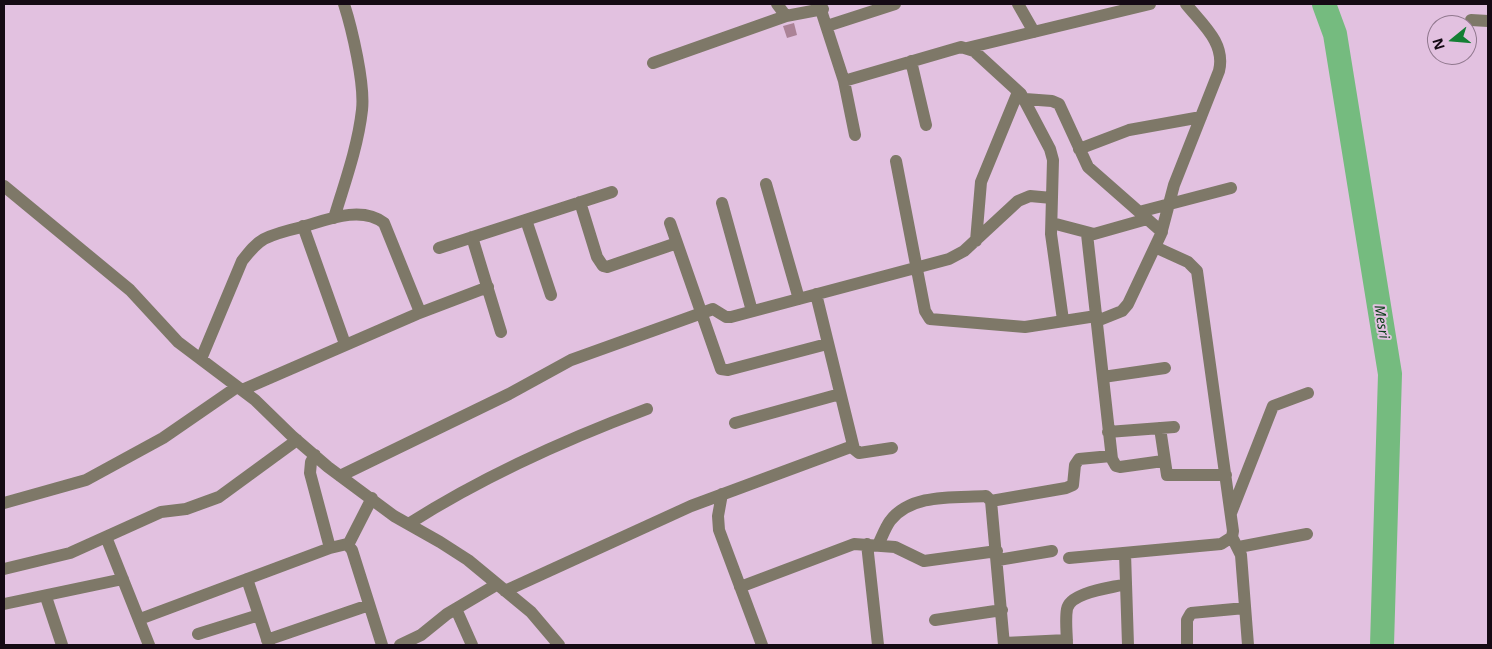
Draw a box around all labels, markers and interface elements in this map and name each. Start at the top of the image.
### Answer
north arrow [1427,15,1477,65]
text: N [1427,36,1449,52]
water label: Mesri [1370,304,1392,340]

